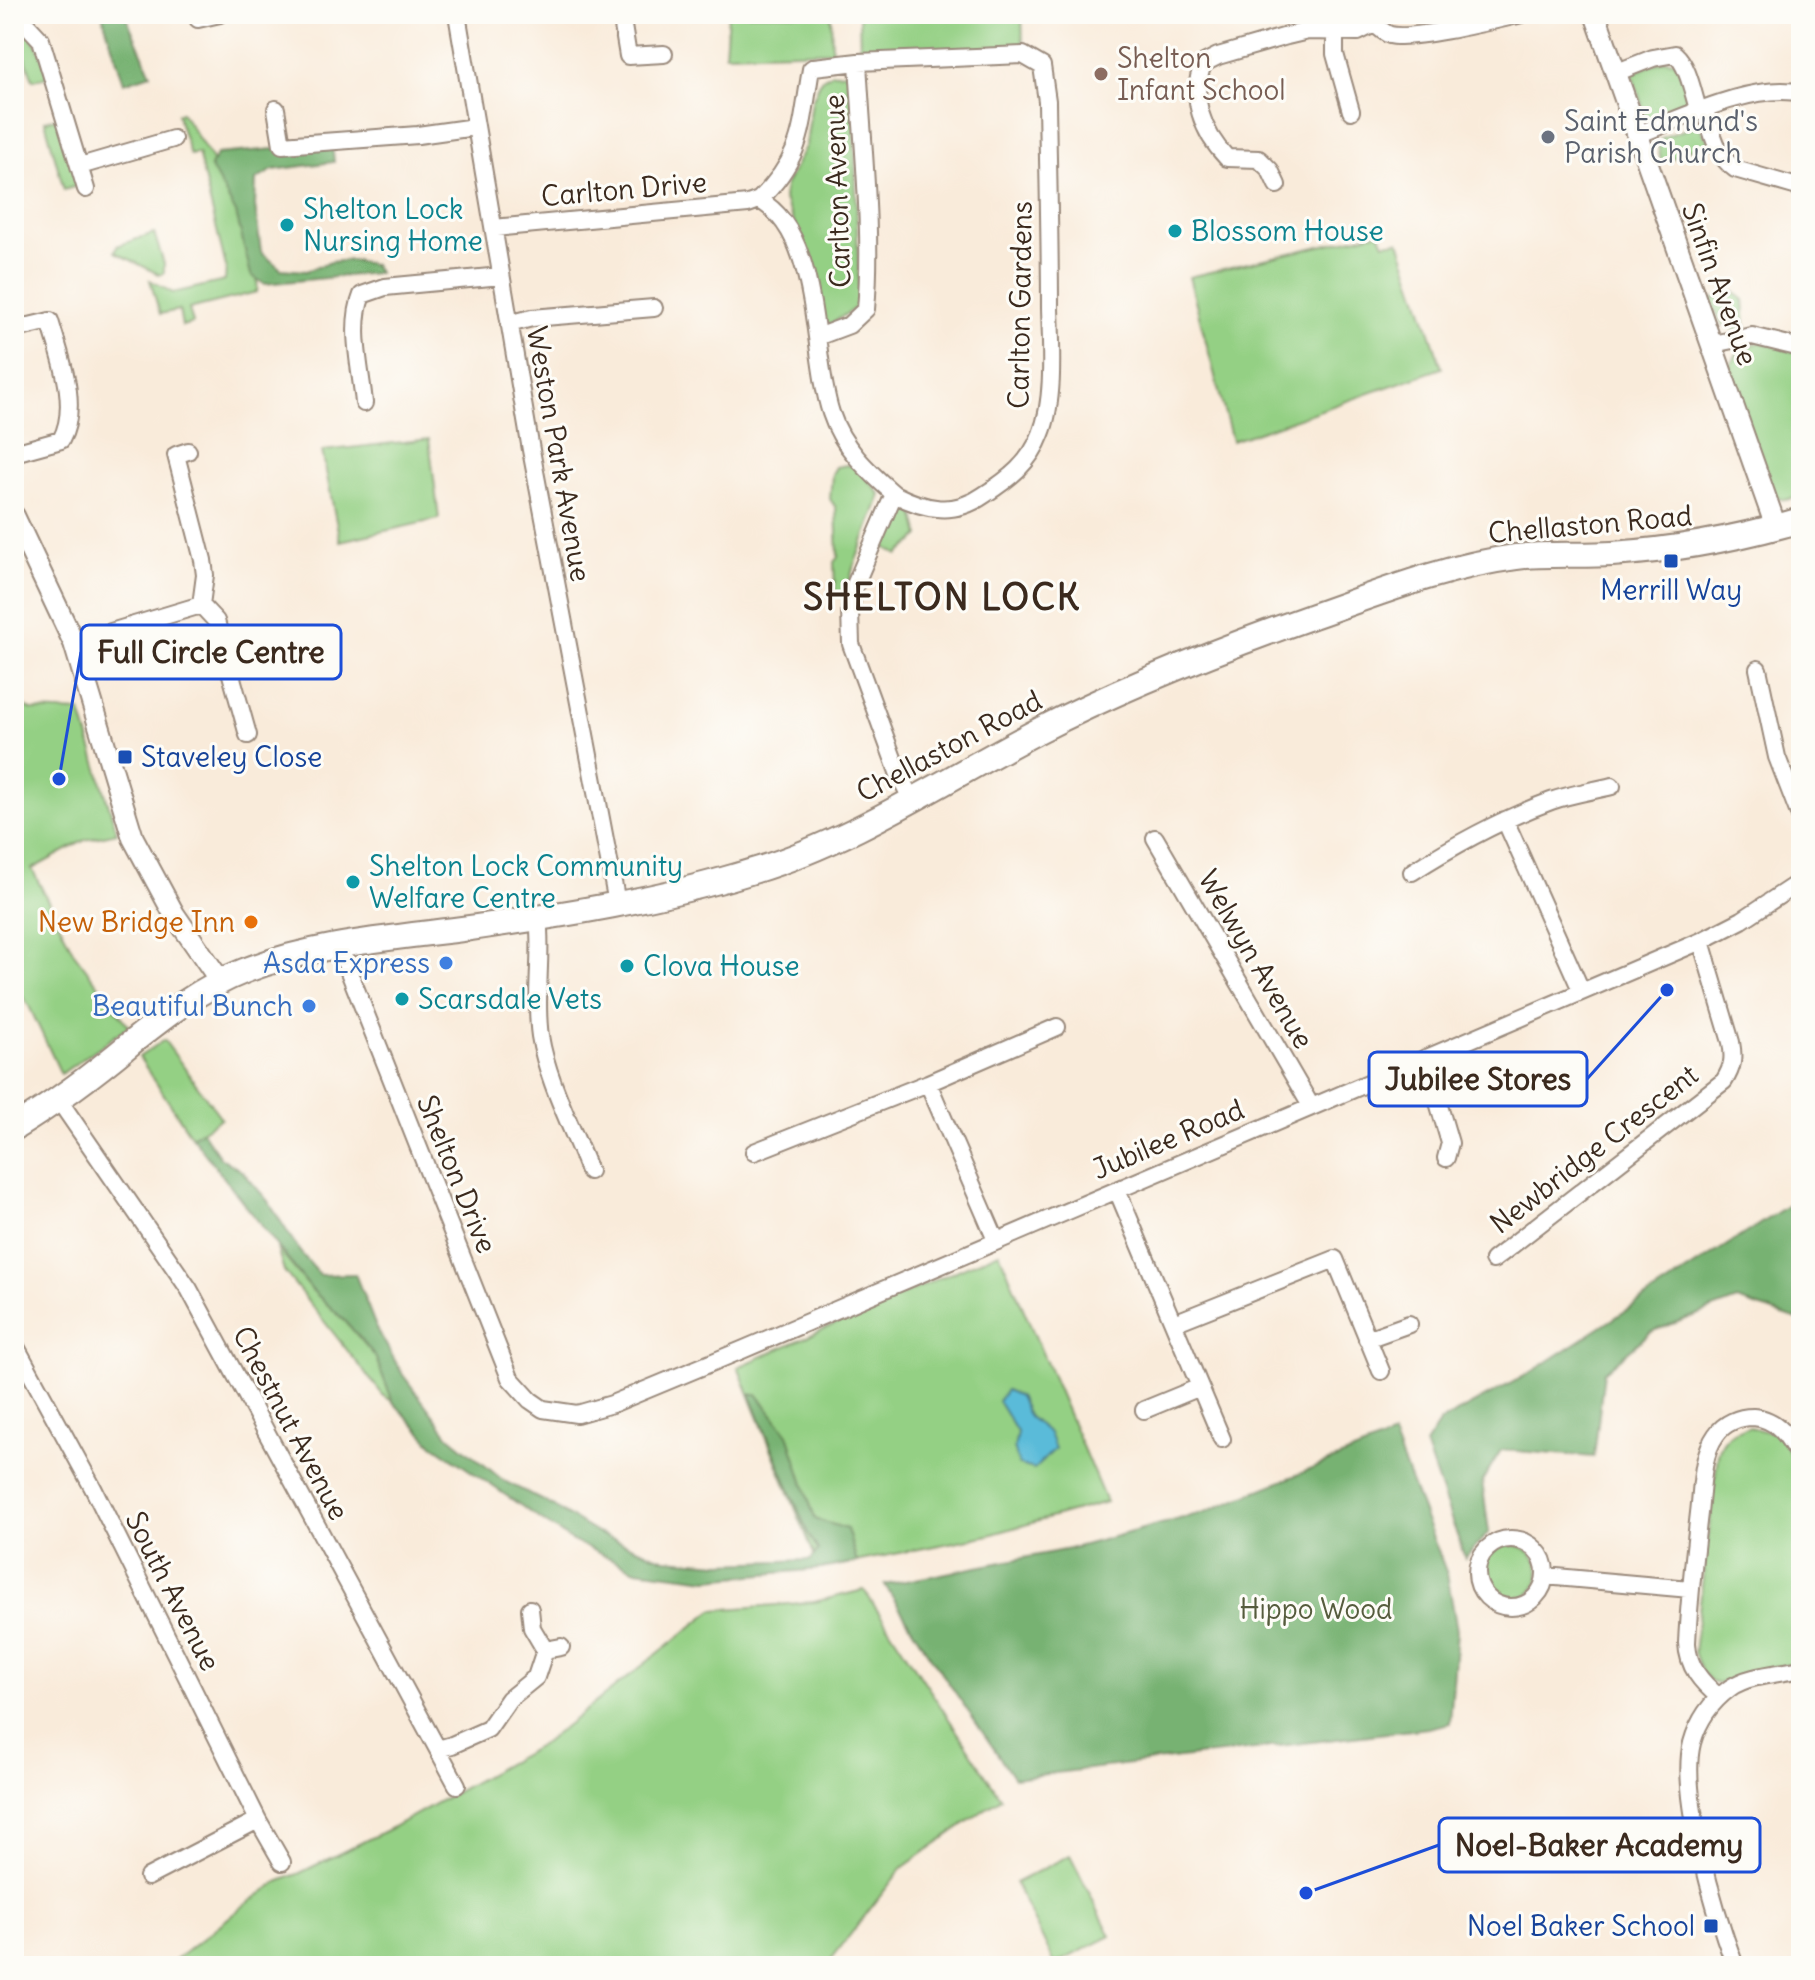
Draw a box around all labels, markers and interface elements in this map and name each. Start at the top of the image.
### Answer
place label: Shelton Infant School [1117,40,1286,108]
marker: Shelton Infant School [1092,65,1110,83]
street label: Carlton Avenue [816,94,858,288]
place label: Saint Edmund's Parish Church [1564,103,1758,171]
marker: Saint Edmund's Parish Church [1539,128,1557,146]
street label: Carlton Drive [540,164,708,214]
place label: Shelton Lock Nursing Home [303,191,483,259]
street label: Sinfin Avenue [1674,198,1766,370]
street label: Carlton Gardens [1000,201,1040,409]
place label: Blossom House [1191,213,1384,249]
marker: Shelton Lock Nursing Home [278,216,296,234]
marker: Blossom House [1166,222,1184,240]
street label: Weston Park Avenue [519,324,599,584]
street label: Chellaston Road [1486,497,1694,551]
marker: Merrill Way [1662,552,1680,570]
place label: Merrill Way [1600,572,1742,608]
district label: SHELTON LOCK [803,575,1081,620]
callout: Full Circle Centre [81,625,341,679]
text: Full Circle Centre [97,633,325,671]
street label: Chellaston Road [850,682,1048,810]
place label: Staveley Close [141,739,322,775]
marker: Staveley Close [116,748,134,766]
place label: Shelton Lock Community Welfare Centre [369,848,683,916]
street label: Welwyn Avenue [1190,863,1322,1055]
marker: Shelton Lock Community Welfare Centre [344,873,362,891]
place label: New Bridge Inn [38,904,235,940]
marker: New Bridge Inn [242,913,260,931]
place label: Asda Express [263,945,430,981]
place label: Clova House [643,948,800,984]
marker: Asda Express [437,954,455,972]
marker: Clova House [618,957,636,975]
place label: Scarsdale Vets [418,981,602,1017]
place label: Beautiful Bunch [92,988,293,1024]
marker: Scarsdale Vets [393,990,411,1008]
marker: Beautiful Bunch [300,997,318,1015]
callout: Jubilee Stores [1369,1052,1587,1106]
street label: Newbridge Crescent [1483,1057,1705,1241]
text: Jubilee Stores [1385,1060,1571,1098]
street label: Shelton Drive [409,1090,505,1258]
street label: Jubilee Road [1087,1091,1249,1187]
street label: Chestnut Avenue [225,1320,357,1526]
street label: South Avenue [118,1505,228,1677]
park label: Hippo Wood [1239,1591,1393,1627]
callout: Noel-Baker Academy [1439,1818,1760,1872]
text: Noel-Baker Academy [1455,1826,1743,1864]
place label: Noel Baker School [1467,1908,1695,1944]
marker: Noel Baker School [1702,1917,1720,1935]

